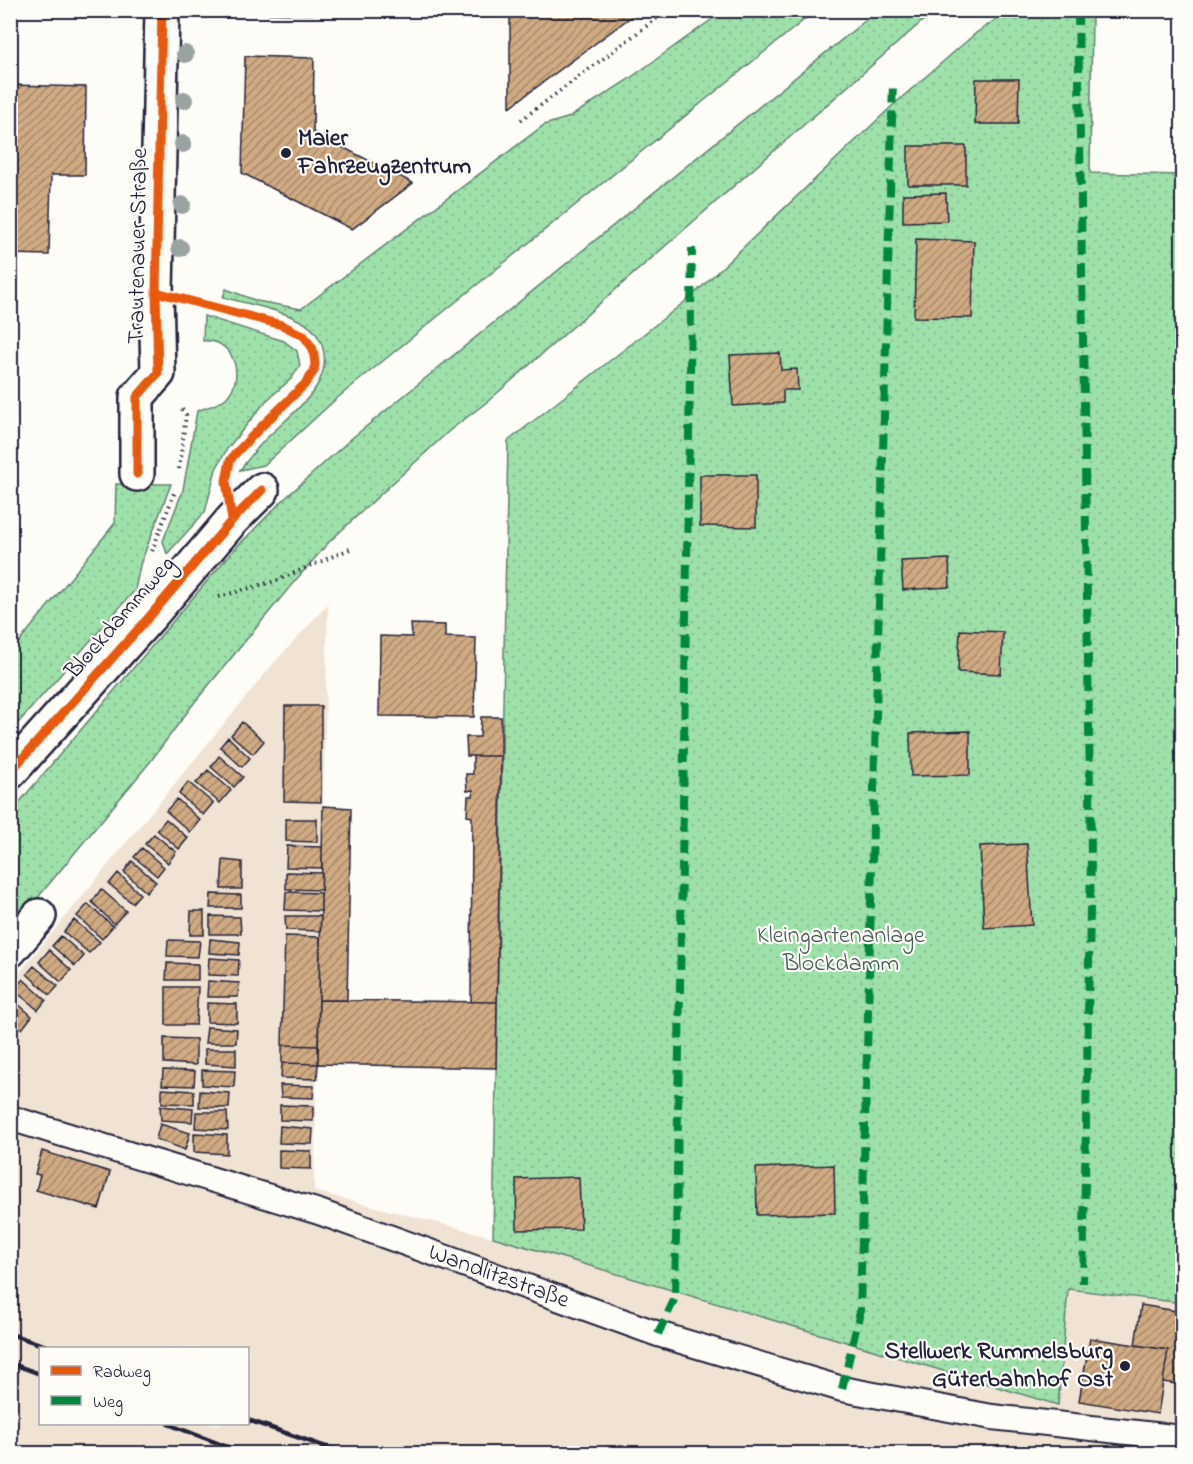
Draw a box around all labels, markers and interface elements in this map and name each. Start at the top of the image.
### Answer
place label: Maier Fahrzeugzentrum [297,122,471,186]
marker: Maier Fahrzeugzentrum [279,146,293,160]
street label: Trautenauer Straße [120,147,158,345]
street label: Blockdammweg [57,549,185,688]
park label: Kleingartenanlage Blockdamm [757,919,925,982]
street label: Wandlitzstraße [423,1235,574,1318]
place label: Stellwerk Rummelsburg Güterbahnhof Ost [885,1335,1114,1398]
legend [39,1347,249,1425]
marker: Stellwerk Rummelsburg Güterbahnhof Ost [1118,1359,1132,1373]
text: Radweg [93,1360,151,1387]
text: Weg [93,1390,123,1417]

